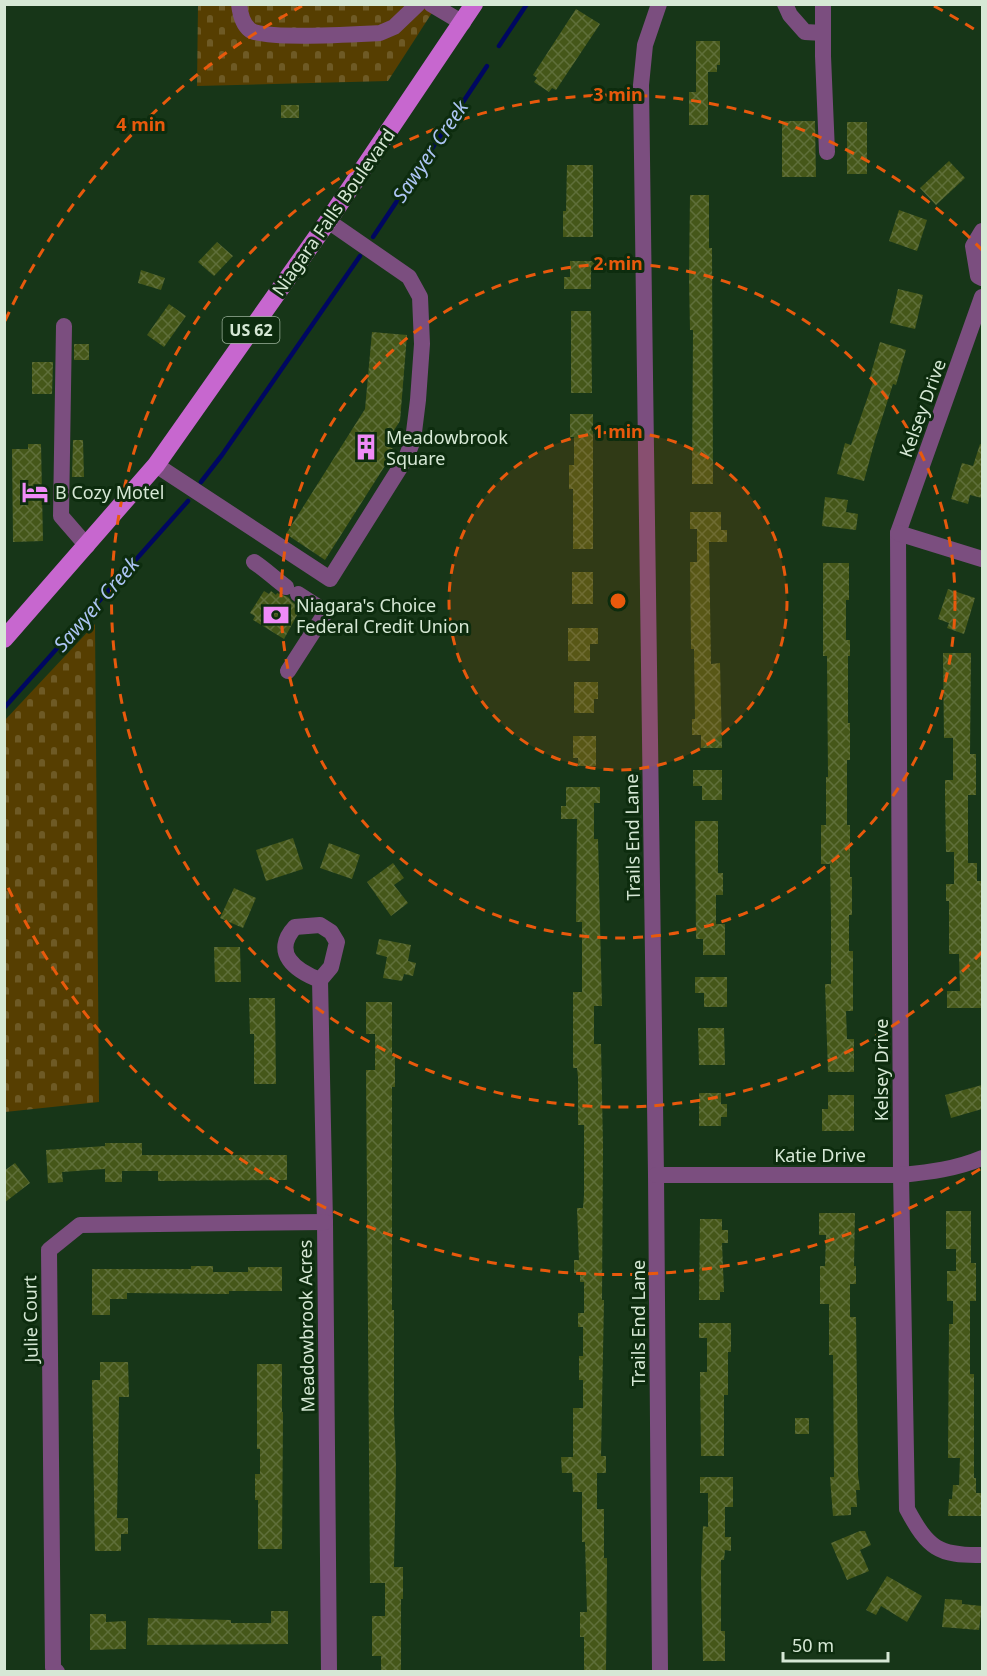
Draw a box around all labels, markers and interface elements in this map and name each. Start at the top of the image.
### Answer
text: 3 min [593,82,643,106]
water label: Sawyer Creek [386,94,475,207]
text: 4 min [116,112,166,136]
street label: Niagara Falls Boulevard [266,124,400,300]
text: 2 min [593,251,643,275]
road number: US 62 [222,317,280,343]
street label: Kelsey Drive [893,356,951,460]
text: 1 min [593,419,643,443]
place label: Meadowbrook Square [386,425,508,470]
building icon: Meadowbrook Square [351,432,381,462]
hotel icon: B Cozy Motel [20,477,50,507]
place label: B Cozy Motel [55,480,164,504]
water label: Sawyer Creek [47,550,145,657]
centre of rings [608,591,628,611]
place label: Niagara's Choice Federal Credit Union [296,593,470,638]
bank icon: Niagara's Choice Federal Credit Union [261,600,291,630]
street label: Trails End Lane [619,774,645,900]
street label: Kelsey Drive [869,1019,893,1121]
street label: Katie Drive [774,1143,866,1167]
street label: Meadowbrook Acres [292,1240,320,1412]
street label: Trails End Lane [626,1260,650,1386]
street label: Julie Court [17,1275,43,1365]
scale bar [783,1625,888,1663]
text: 50 m [792,1633,834,1657]

